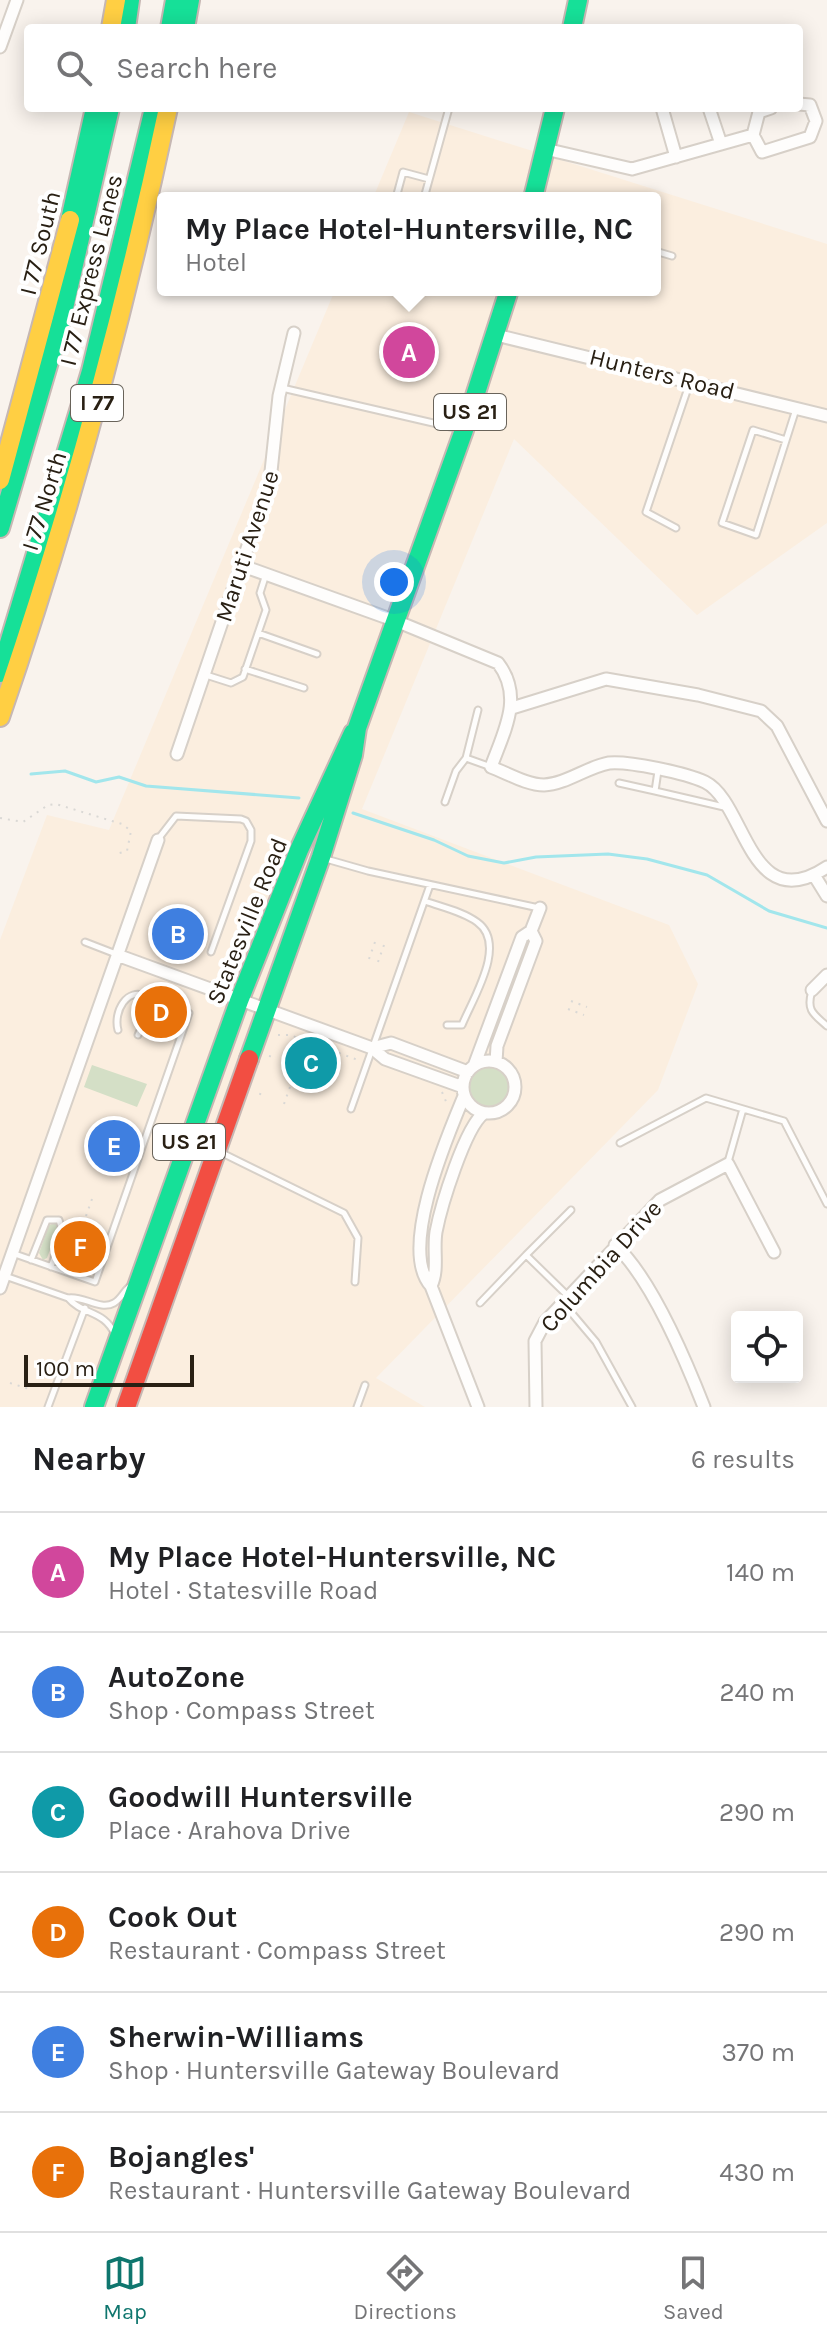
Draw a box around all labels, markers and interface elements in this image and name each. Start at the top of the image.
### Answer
search box [24,24,803,112]
icon: search [52,46,96,90]
text: Search here [116,50,277,86]
street label: I 77 Express Lanes [54,171,128,369]
street label: I 77 South [14,188,66,298]
popup [157,192,661,296]
text: My Place Hotel-Huntersville, NC [185,211,633,247]
text: Hotel [185,247,247,278]
pin: A [383,322,435,382]
street label: Hunters Road [586,342,738,406]
road number: I 77 [71,385,123,421]
road number: US 21 [434,394,506,430]
street label: I 77 North [16,448,72,554]
street label: Maruti Avenue [209,467,285,625]
your location [374,562,414,602]
street label: Statesville Road [201,834,293,1008]
pin: B [152,904,204,964]
pin: D [135,982,187,1042]
pin: C [285,1033,337,1093]
pin: E [88,1116,140,1176]
road number: US 21 [153,1124,225,1160]
street label: Columbia Drive [534,1194,668,1338]
pin: F [54,1217,106,1277]
map controls [731,1311,803,1383]
button: locate [731,1311,803,1383]
scale bar [24,1351,194,1387]
text: 100 m [36,1356,95,1382]
text: Nearby [32,1439,146,1479]
text: 6 results [691,1444,795,1475]
text: My Place Hotel-Huntersville, NC [108,1539,556,1575]
text: A [50,1557,66,1588]
text: 140 m [726,1557,795,1588]
text: Hotel · Statesville Road [108,1575,378,1606]
text: AutoZone [108,1659,245,1695]
text: B [50,1677,66,1708]
text: 240 m [719,1677,795,1708]
text: Shop · Compass Street [108,1695,375,1726]
text: Goodwill Huntersville [108,1779,413,1815]
text: C [50,1797,66,1828]
text: 290 m [719,1797,795,1828]
text: Place · Arahova Drive [108,1815,351,1846]
text: Cook Out [108,1899,237,1935]
text: D [49,1917,67,1948]
text: 290 m [719,1917,795,1948]
text: Restaurant · Compass Street [108,1935,446,1966]
text: Sherwin-Williams [108,2019,364,2055]
text: E [50,2037,66,2068]
text: 370 m [722,2037,795,2068]
text: Shop · Huntersville Gateway Boulevard [108,2055,560,2086]
text: Bojangles' [108,2139,254,2175]
text: F [51,2157,65,2188]
text: 430 m [719,2157,795,2188]
text: Restaurant · Huntersville Gateway Boulevard [108,2175,631,2206]
tab: Map [103,2251,147,2325]
tab: Directions [353,2251,457,2325]
tab: Saved [663,2251,724,2325]

